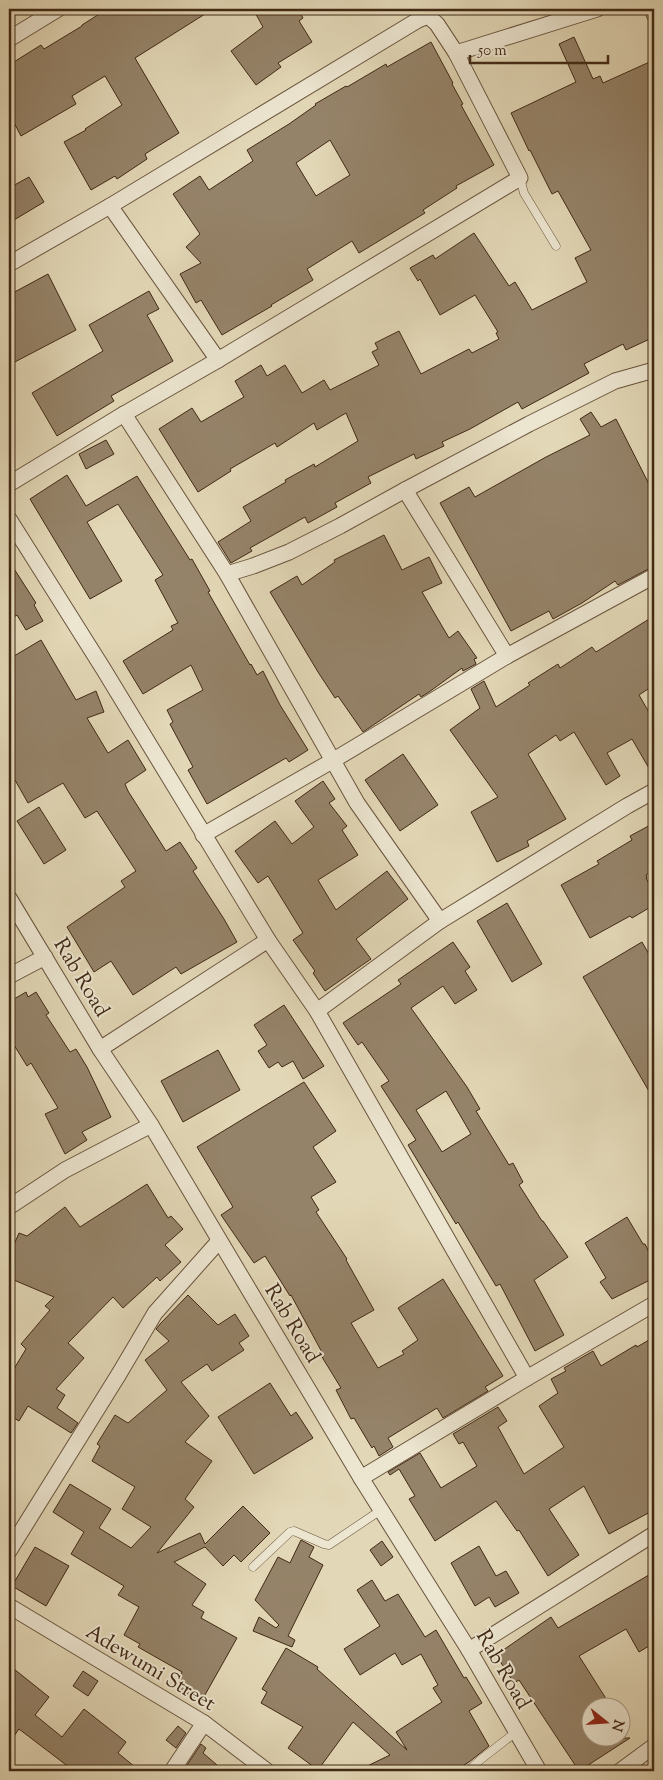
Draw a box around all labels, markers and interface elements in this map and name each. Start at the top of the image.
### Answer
scale bar [470,32,608,64]
text: 50 m [477,41,507,62]
street label: Rab Road [45,933,116,1023]
street label: Rab Road [256,1279,327,1369]
street label: Adewumi Street [79,1618,221,1719]
street label: Rab Road [467,1625,537,1716]
north arrow [580,1698,630,1748]
text: N [605,1717,628,1733]

